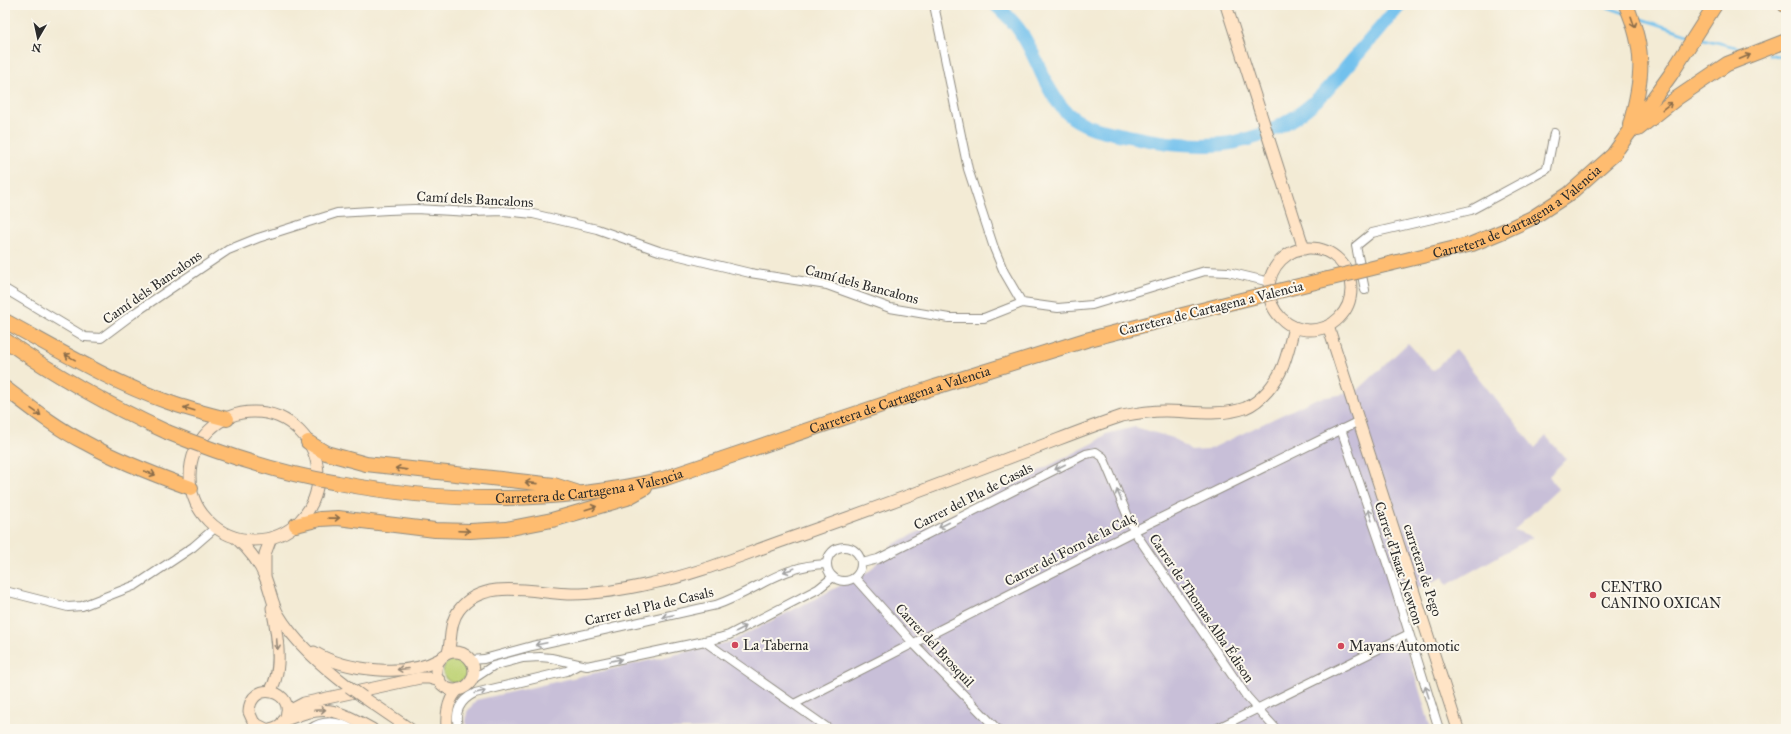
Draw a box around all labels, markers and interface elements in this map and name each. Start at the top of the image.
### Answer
one-way arrow [1630,16,1637,29]
north arrow [18,18,58,58]
text: N [30,40,42,55]
one-way arrow [1739,53,1751,60]
one-way arrow [1662,101,1673,110]
street label: Carretera de Cartagena a Valencia [1431,162,1605,262]
street label: Camí dels Bancalons [416,188,534,211]
street label: Camí dels Bancalons [99,247,205,328]
street label: Camí dels Bancalons [803,261,921,308]
street label: Carretera de Cartagena a Valencia [1117,277,1305,340]
one-way arrow [64,352,76,360]
street label: Carretera de Cartagena a Valencia [807,362,992,438]
one-way arrow [182,405,195,412]
one-way arrow [30,408,41,416]
street label: Carrer del Pla de Casals [911,459,1036,534]
one-way arrow [1054,464,1066,471]
one-way arrow [395,465,408,473]
street label: Carretera de Cartagena a Valencia [495,465,685,507]
one-way arrow [144,469,156,477]
one-way arrow [525,479,538,486]
one-way arrow [1115,489,1122,501]
street label: Carrer d'Isaac Newton [1371,499,1427,627]
one-way arrow [584,504,597,511]
street label: Carrer del Forn de la Calç [1002,509,1139,590]
one-way arrow [1366,509,1373,522]
one-way arrow [327,514,340,522]
one-way arrow [938,522,950,530]
street label: carretera de Pego [1400,522,1445,618]
one-way arrow [457,527,470,535]
street label: Carrer de Thomas Alba Édison [1145,530,1260,686]
one-way arrow [782,567,795,574]
place label: CENTRO CANINO OXICAN [1601,579,1721,612]
street label: Carrer del Pla de Casals [583,583,715,630]
marker: CENTRO CANINO OXICAN [1588,590,1598,600]
street label: Carrer del Brosquil [891,600,978,691]
one-way arrow [662,612,675,620]
one-way arrow [734,624,746,632]
one-way arrow [273,637,280,650]
place label: La Taberna [743,637,808,654]
place label: Mayans Automotic [1349,638,1460,655]
one-way arrow [535,640,548,648]
marker: La Taberna [730,640,740,650]
marker: Mayans Automotic [1336,641,1346,651]
one-way arrow [609,656,622,664]
one-way arrow [397,665,410,672]
one-way arrow [1423,686,1430,699]
one-way arrow [473,688,486,695]
one-way arrow [313,707,326,714]

